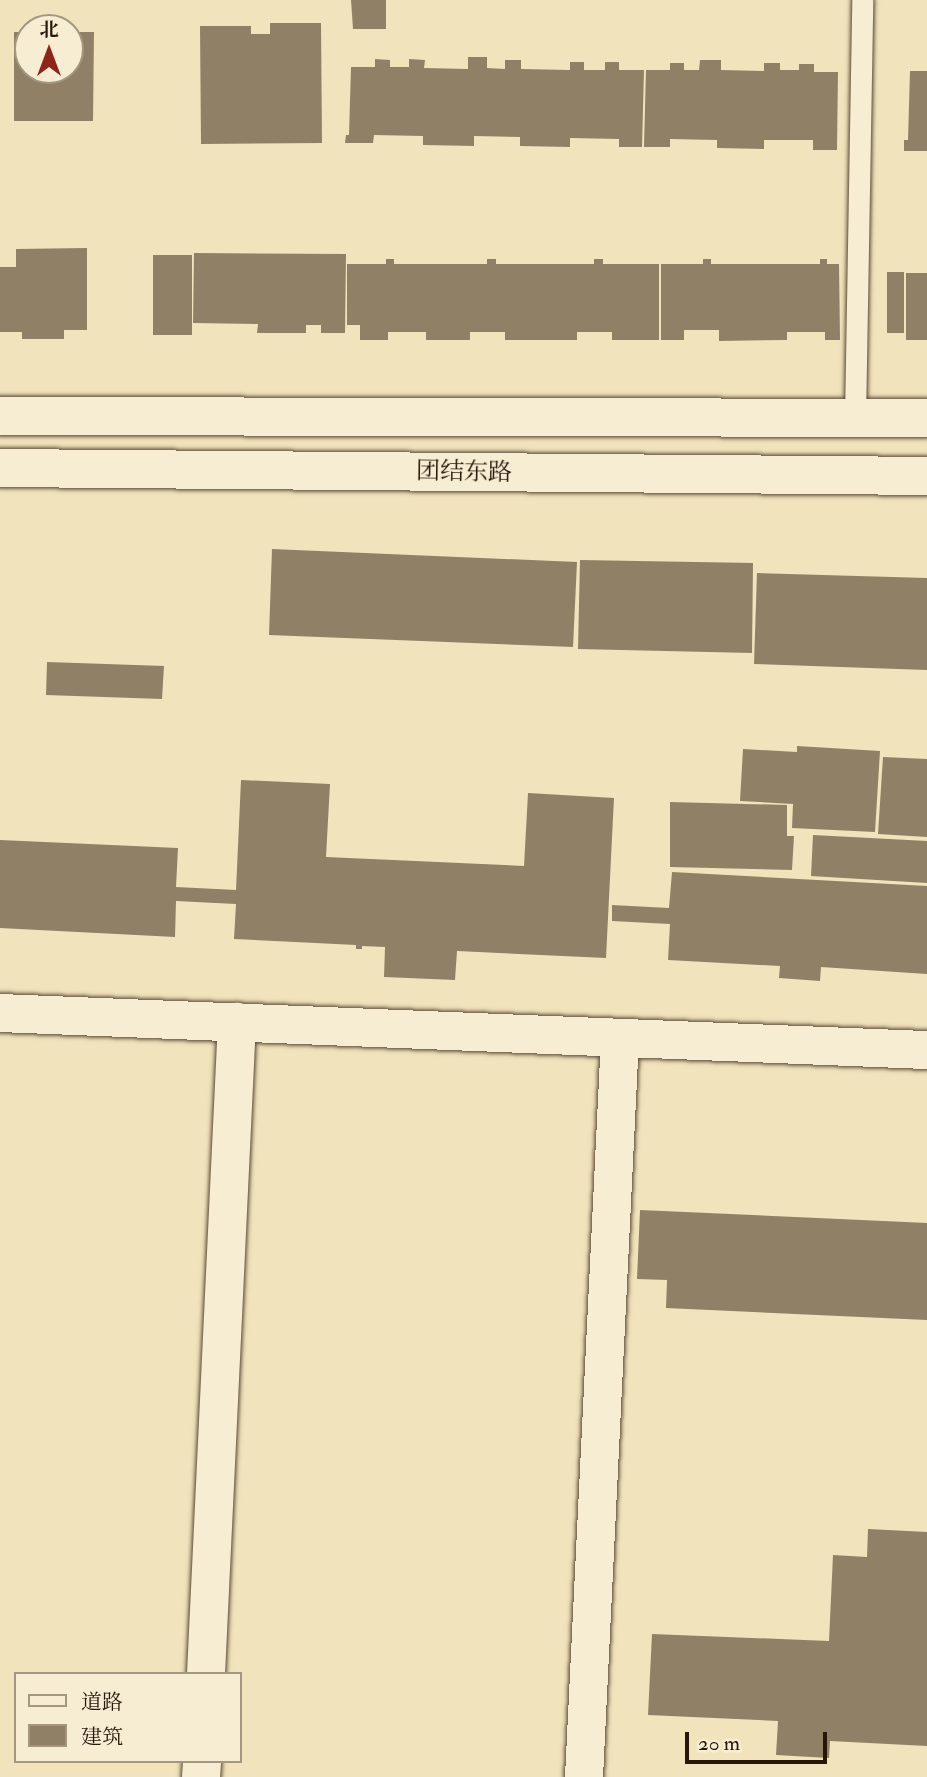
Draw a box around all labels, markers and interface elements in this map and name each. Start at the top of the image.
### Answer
north arrow [14,14,84,84]
text: 北 [39,18,59,42]
street label: 团结东路 [416,457,512,487]
legend [14,1672,242,1763]
text: 道路 [81,1689,123,1716]
scale bar [689,1718,831,1762]
text: 建筑 [81,1724,123,1751]
text: 20 m [698,1730,740,1757]

